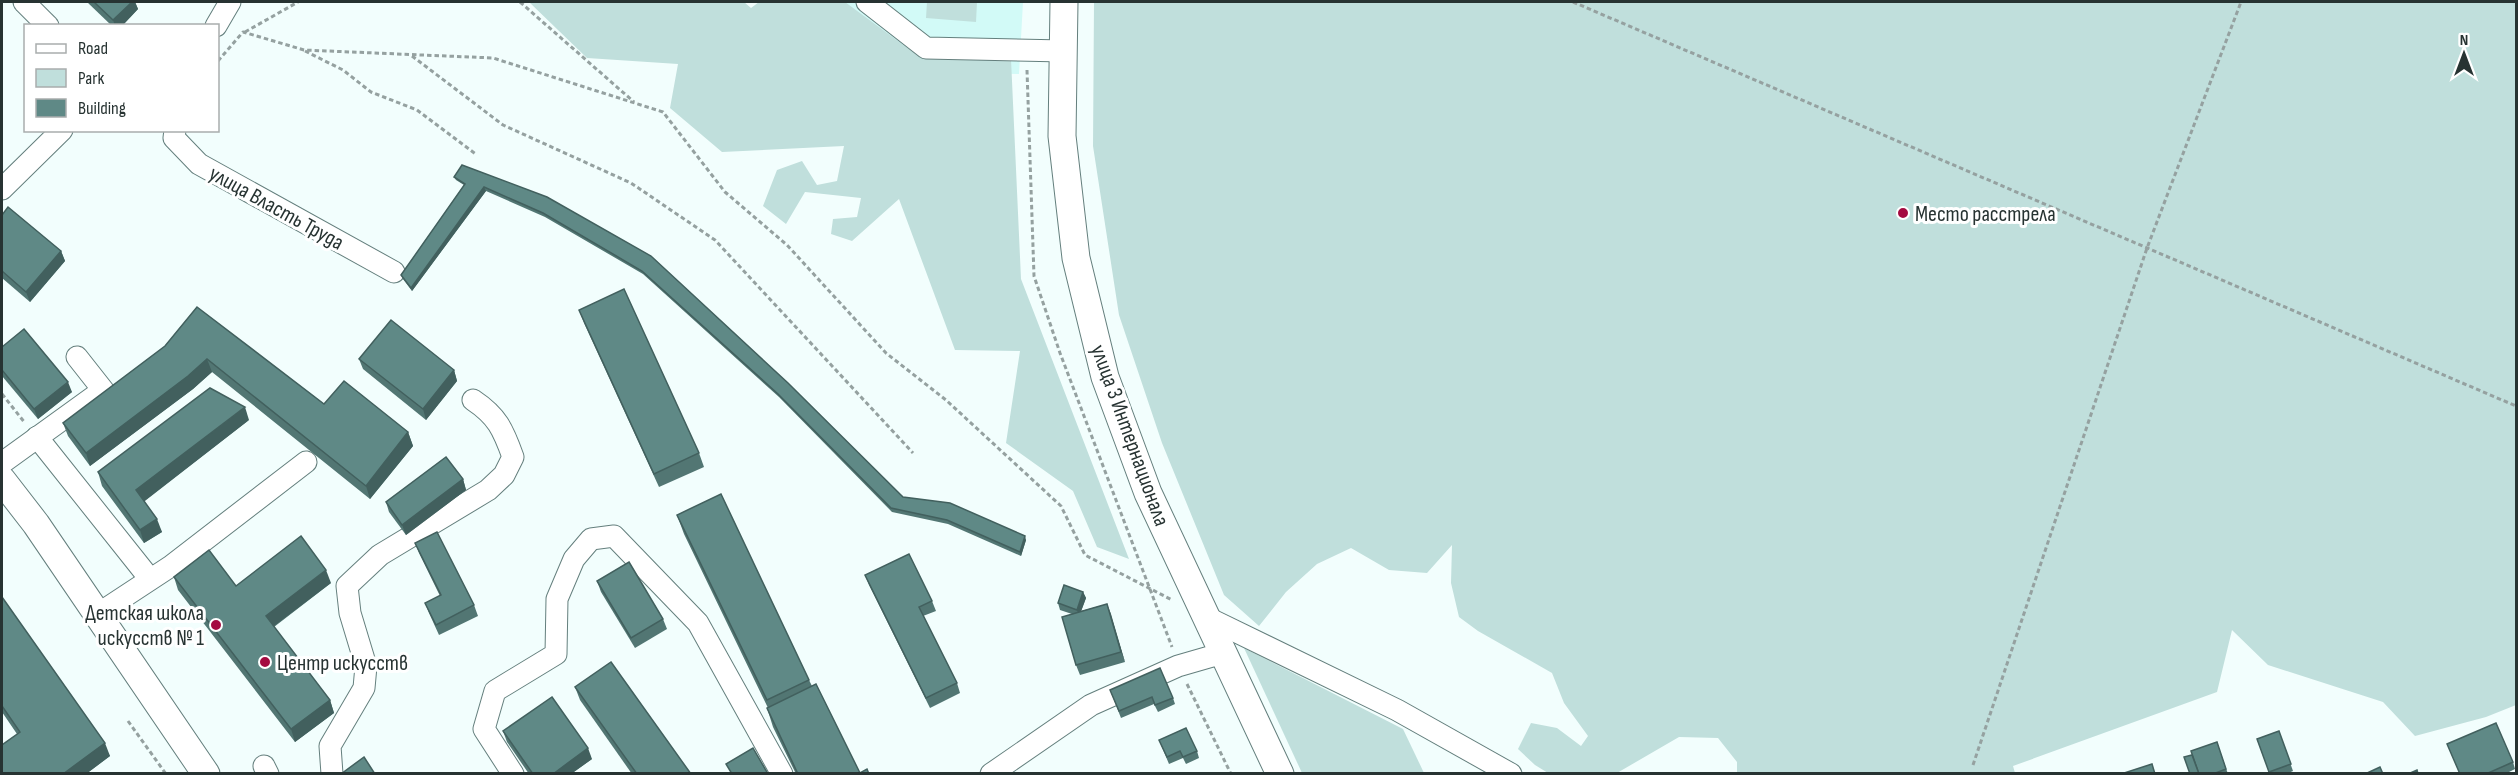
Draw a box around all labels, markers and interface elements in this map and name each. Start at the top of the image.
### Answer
legend [24,24,219,132]
north arrow [2434,24,2494,84]
text: N [2460,31,2468,50]
text: Road [78,38,108,59]
text: Park [78,68,104,89]
text: Building [78,98,126,119]
street label: улица Власть Труда [204,160,348,256]
place label: Место расстрела [1915,201,2056,228]
marker: Место расстрела [1896,206,1910,220]
street label: улица 3 Интернационала [1084,341,1175,530]
place label: Детская школа искусств № 1 [85,600,204,652]
marker: Детская школа искусств № 1 [209,618,223,632]
place label: Центр искусств [277,650,408,677]
marker: Центр искусств [258,655,272,669]

